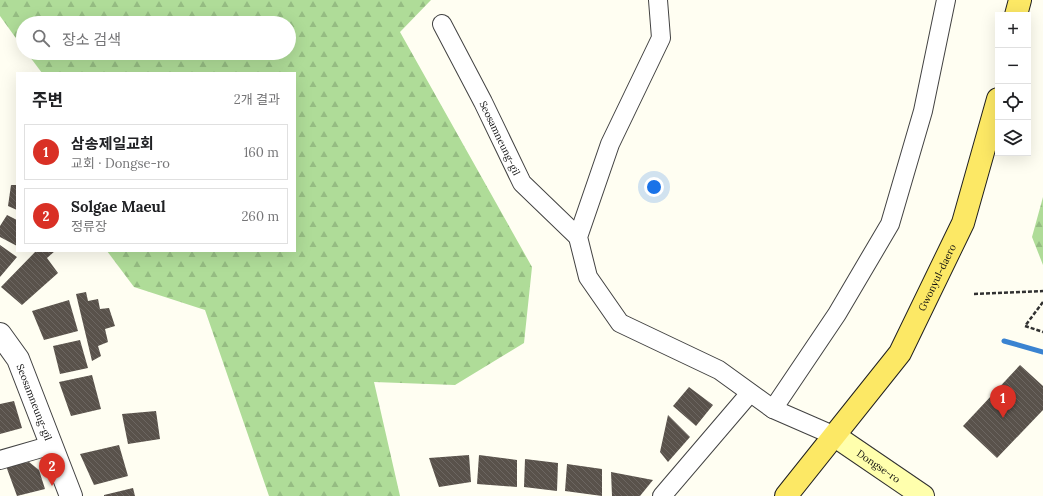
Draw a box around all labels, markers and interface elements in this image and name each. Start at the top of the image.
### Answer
map controls [995,12,1031,156]
button: + [995,12,1031,48]
search box [16,16,296,60]
icon: search [30,27,52,49]
text: 장소 검색 [62,30,121,49]
button: − [995,48,1031,84]
button: locate [995,84,1031,120]
text: 주변 [32,89,63,111]
text: 2개 결과 [234,91,280,108]
street label: Seosamneung-gil [477,99,524,177]
button: layers [995,120,1031,156]
text: 삼송제일교회 [71,134,154,153]
text: 1 [43,144,49,161]
text: 160 m [244,144,279,161]
text: 교회 · Dongse-ro [71,155,170,172]
your location [644,177,664,197]
text: Solgae Maeul [71,197,166,216]
text: 2 [43,208,49,225]
text: 260 m [241,208,279,225]
text: 정류장 [71,218,107,235]
street label: Gwonyul-daero [915,242,959,313]
street label: Seosamneung-gil [14,362,55,442]
pin: 1 [990,385,1016,418]
street label: Dongse-ro [854,446,903,485]
pin: 2 [39,453,65,486]

